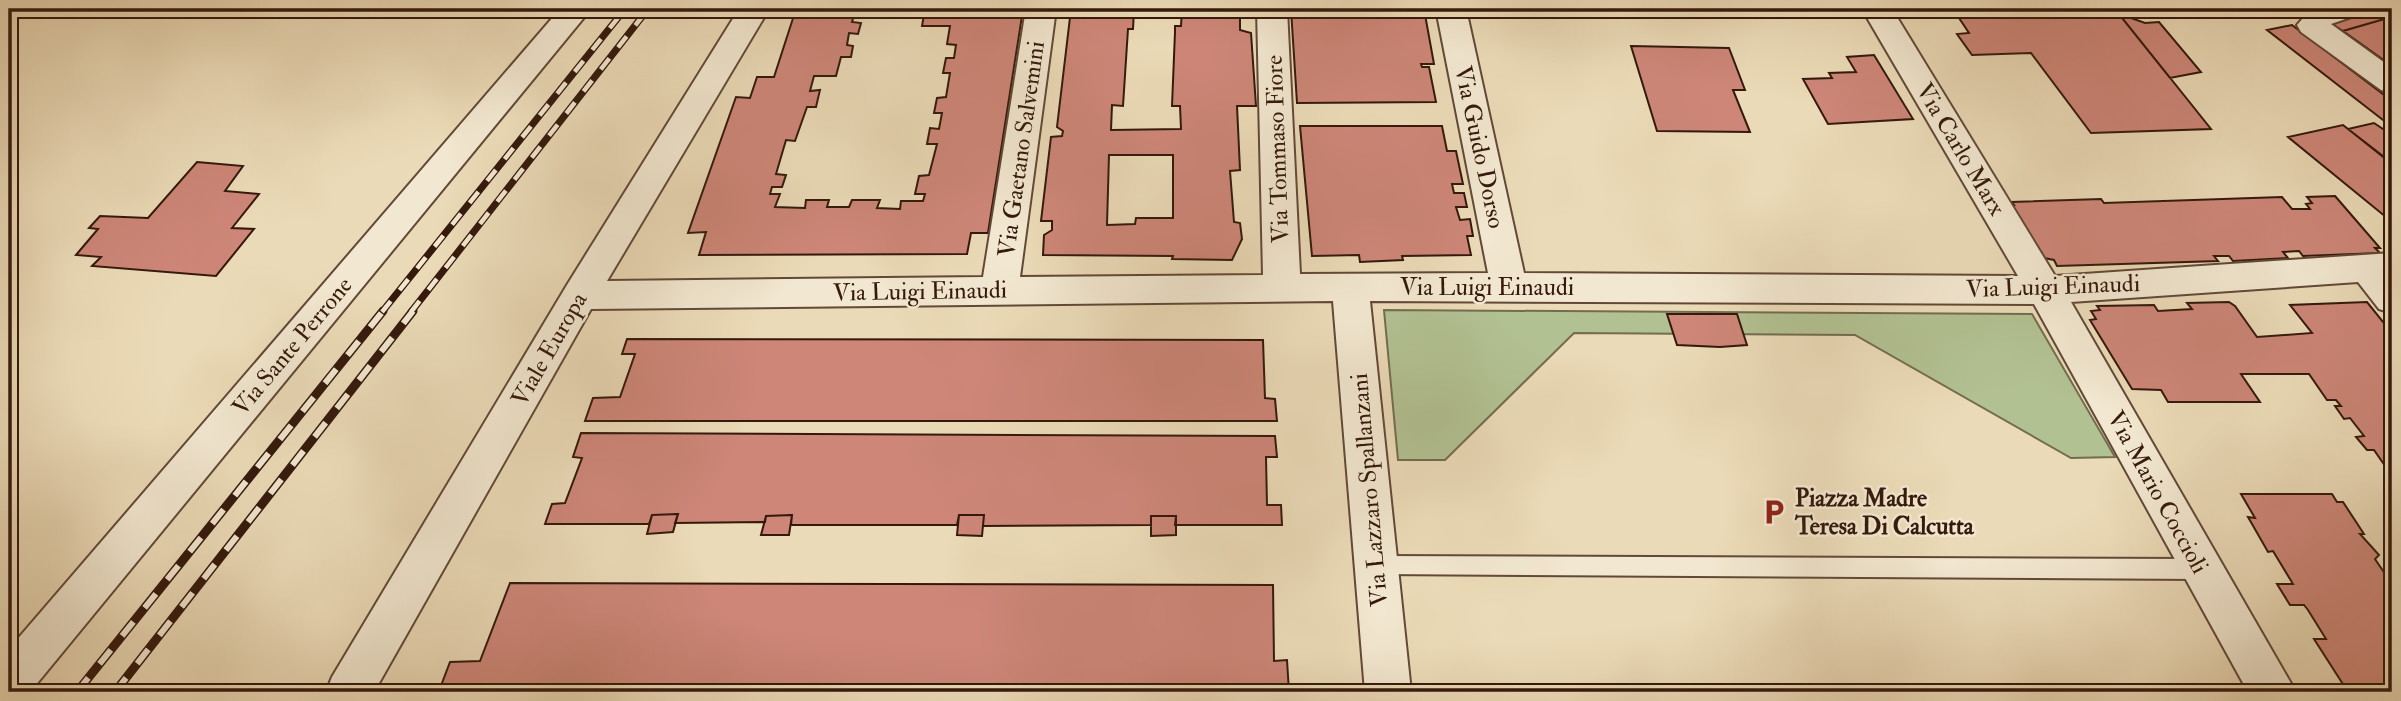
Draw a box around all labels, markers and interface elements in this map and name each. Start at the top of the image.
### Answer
street label: Via Gaetano Salvemini [991,39,1052,259]
street label: Via Tommaso Fiore [1259,55,1296,243]
street label: Via Guido Dorso [1447,63,1512,231]
street label: Via Carlo Marx [1909,77,2013,222]
street label: Via Luigi Einaudi [1965,268,2141,305]
street label: Via Sante Perrone [225,271,359,422]
street label: Via Luigi Einaudi [1400,272,1574,303]
street label: Via Luigi Einaudi [833,274,1007,309]
street label: Viale Europa [504,286,595,412]
street label: Via Lazzaro Spallanzani [1344,372,1395,608]
street label: Via Mario Coccioli [2100,405,2215,579]
place label: Piazza Madre Teresa Di Calcutta [1794,483,1975,542]
parking icon: Piazza Madre Teresa Di Calcutta [1759,497,1789,527]

